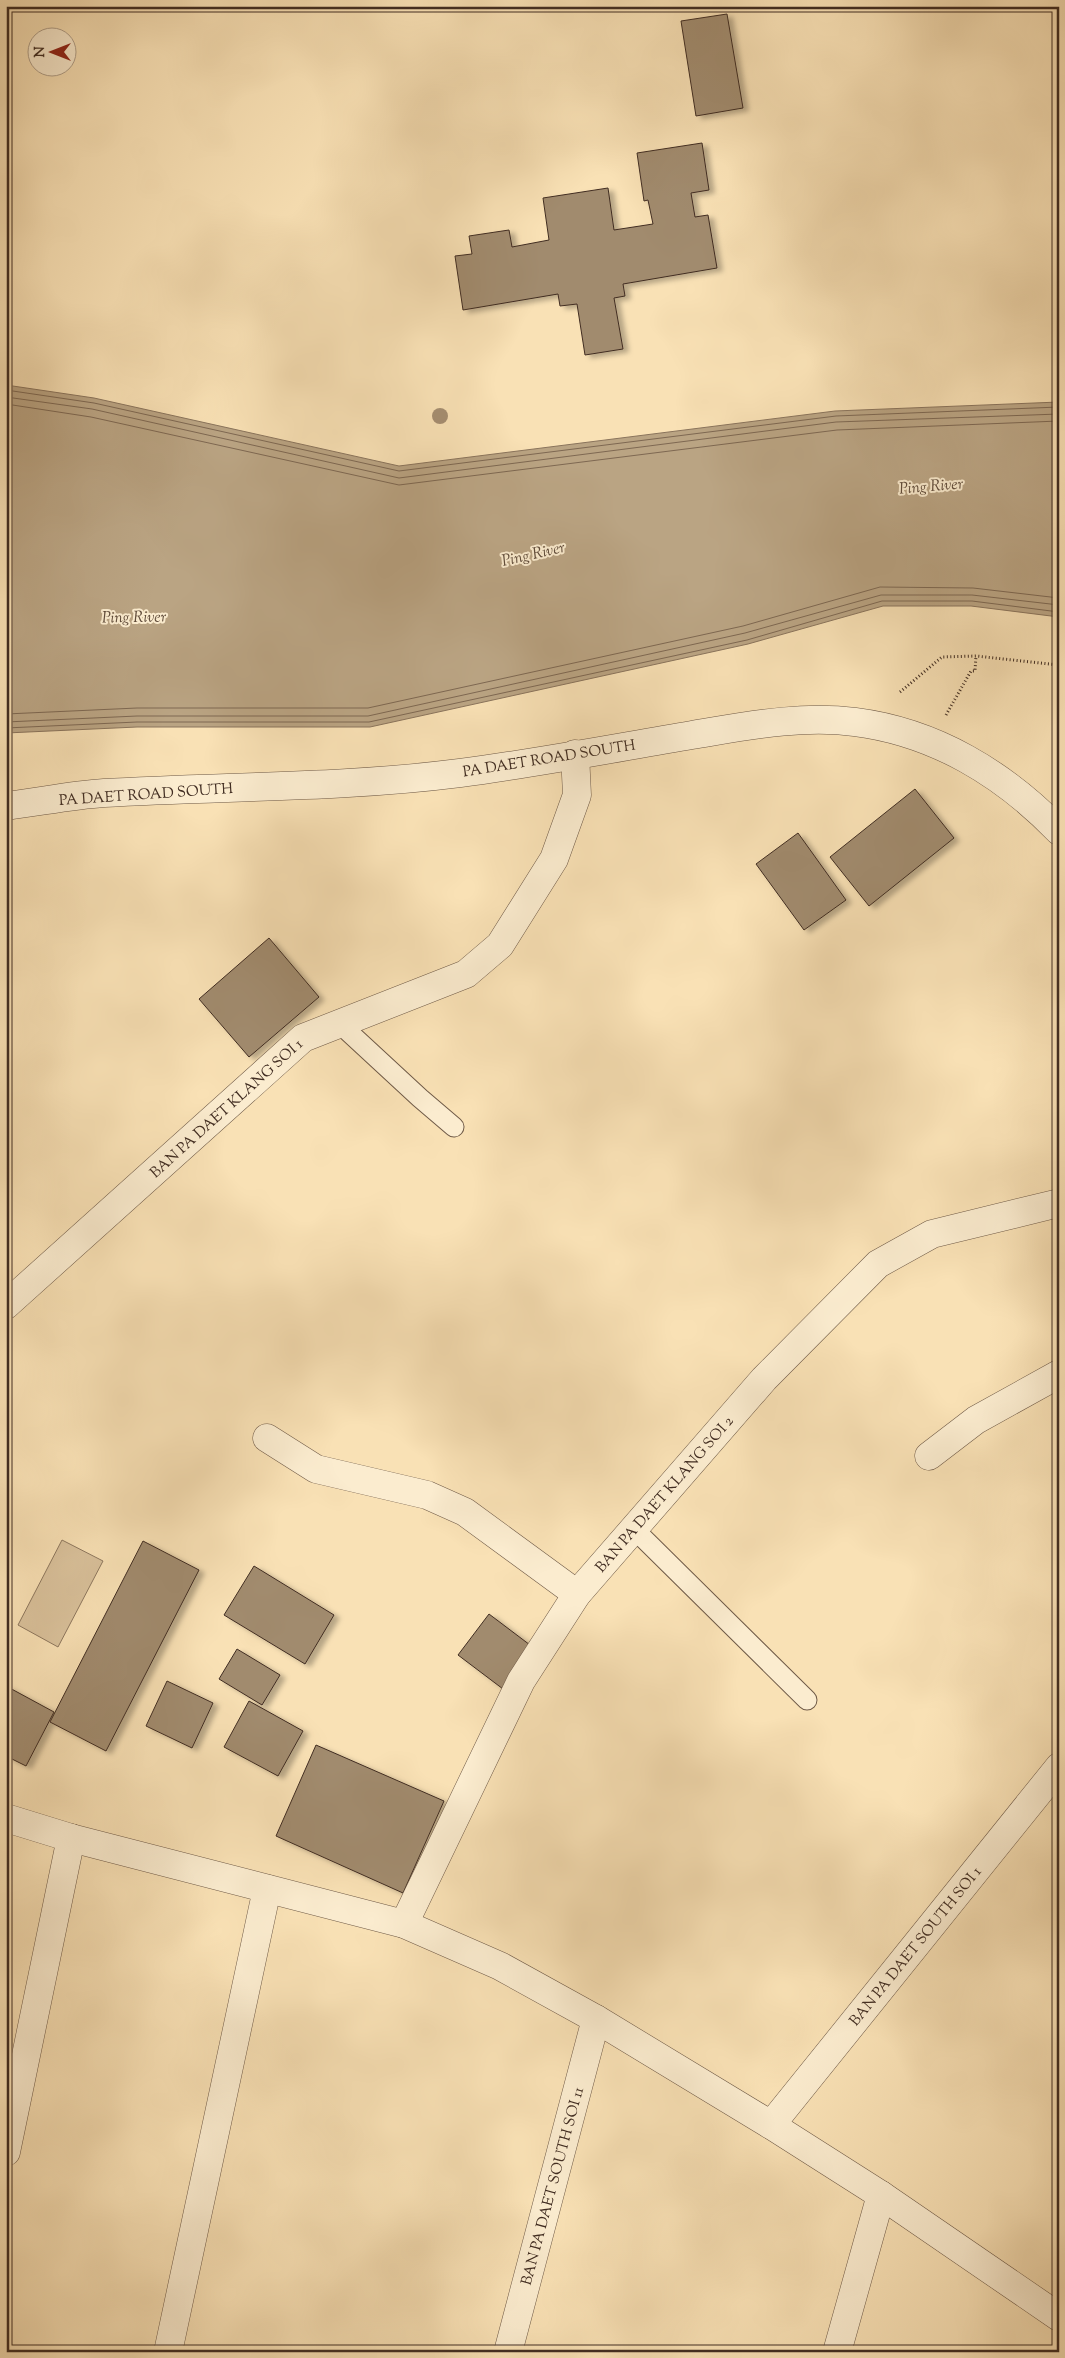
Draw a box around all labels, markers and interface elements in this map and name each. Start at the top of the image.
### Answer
north arrow [28,28,78,78]
text: N [31,46,51,58]
water label: Ping River [898,473,965,502]
water label: Ping River [500,537,568,574]
water label: Ping River [102,606,167,631]
street label: PA DAET ROAD SOUTH [461,735,637,784]
street label: PA DAET ROAD SOUTH [58,779,234,812]
street label: BAN PA DAET KLANG SOI 1 [146,1035,308,1184]
street label: BAN PA DAET KLANG SOI 2 [591,1412,739,1578]
street label: BAN PA DAET SOUTH SOI 1 [845,1863,987,2031]
street label: BAN PA DAET SOUTH SOI 11 [517,2085,590,2288]

